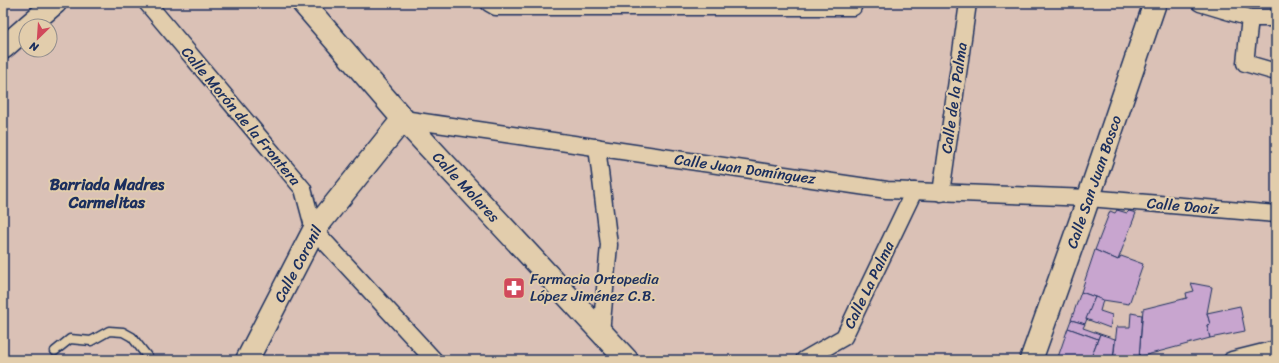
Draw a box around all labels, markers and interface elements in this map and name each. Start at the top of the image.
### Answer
north arrow [18,18,58,58]
text: N [26,36,42,57]
street label: Calle Morón de la Frontera [175,40,308,192]
street label: Calle de la Palma [933,40,975,155]
street label: Calle San Juan Bosco [1059,111,1129,252]
street label: Calle Molares [426,145,506,229]
street label: Calle Juan Domínguez [673,146,818,192]
district label: Barriada Madres Carmelitas [50,170,165,217]
street label: Calle Daoiz [1146,190,1221,222]
street label: Calle Coronil [267,220,330,307]
street label: Calle La Palma [837,236,902,333]
place label: Farmacia Ortopedia López Jiménez C.B. [530,266,659,309]
pharmacy icon: Farmacia Ortopedia López Jiménez C.B. [501,275,527,301]

